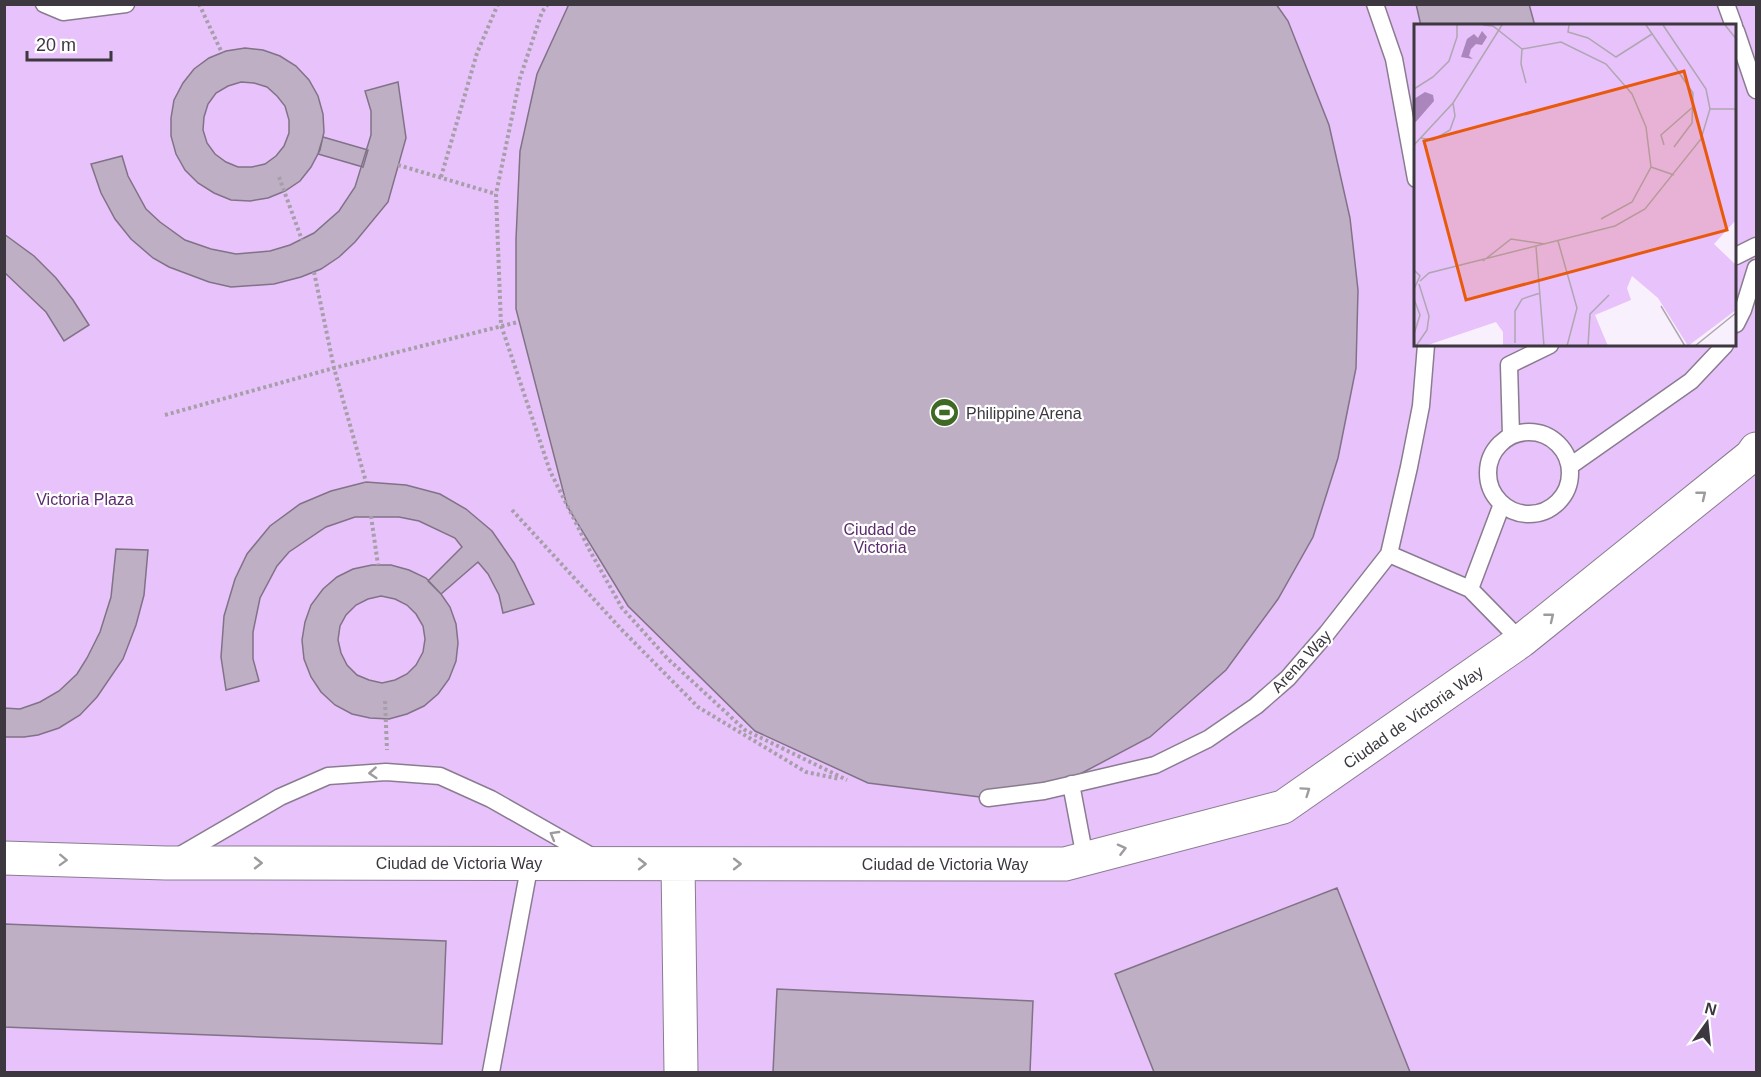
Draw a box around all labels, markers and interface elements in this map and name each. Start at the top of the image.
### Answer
scale bar [27,24,111,62]
inset map [1414,24,1737,346]
text: 20 m [36,35,76,55]
sports icon: Philippine Arena [929,397,961,429]
place label: Philippine Arena [966,405,1082,422]
park label: Victoria Plaza [36,491,134,508]
one-way arrow [1695,491,1706,502]
park label: Ciudad de Victoria [844,521,917,556]
one-way arrow [1543,613,1554,624]
street label: Arena Way [1268,627,1334,696]
street label: Ciudad de Victoria Way [1340,663,1486,772]
one-way arrow [369,766,378,779]
one-way arrow [1300,787,1311,798]
one-way arrow [550,830,560,842]
one-way arrow [1116,844,1126,856]
one-way arrow [58,854,67,866]
street label: Ciudad de Victoria Way [376,855,542,872]
street label: Ciudad de Victoria Way [862,856,1028,873]
one-way arrow [253,857,262,869]
one-way arrow [637,858,646,870]
one-way arrow [732,858,741,870]
north arrow [1677,993,1737,1053]
text: N [1703,999,1719,1019]

